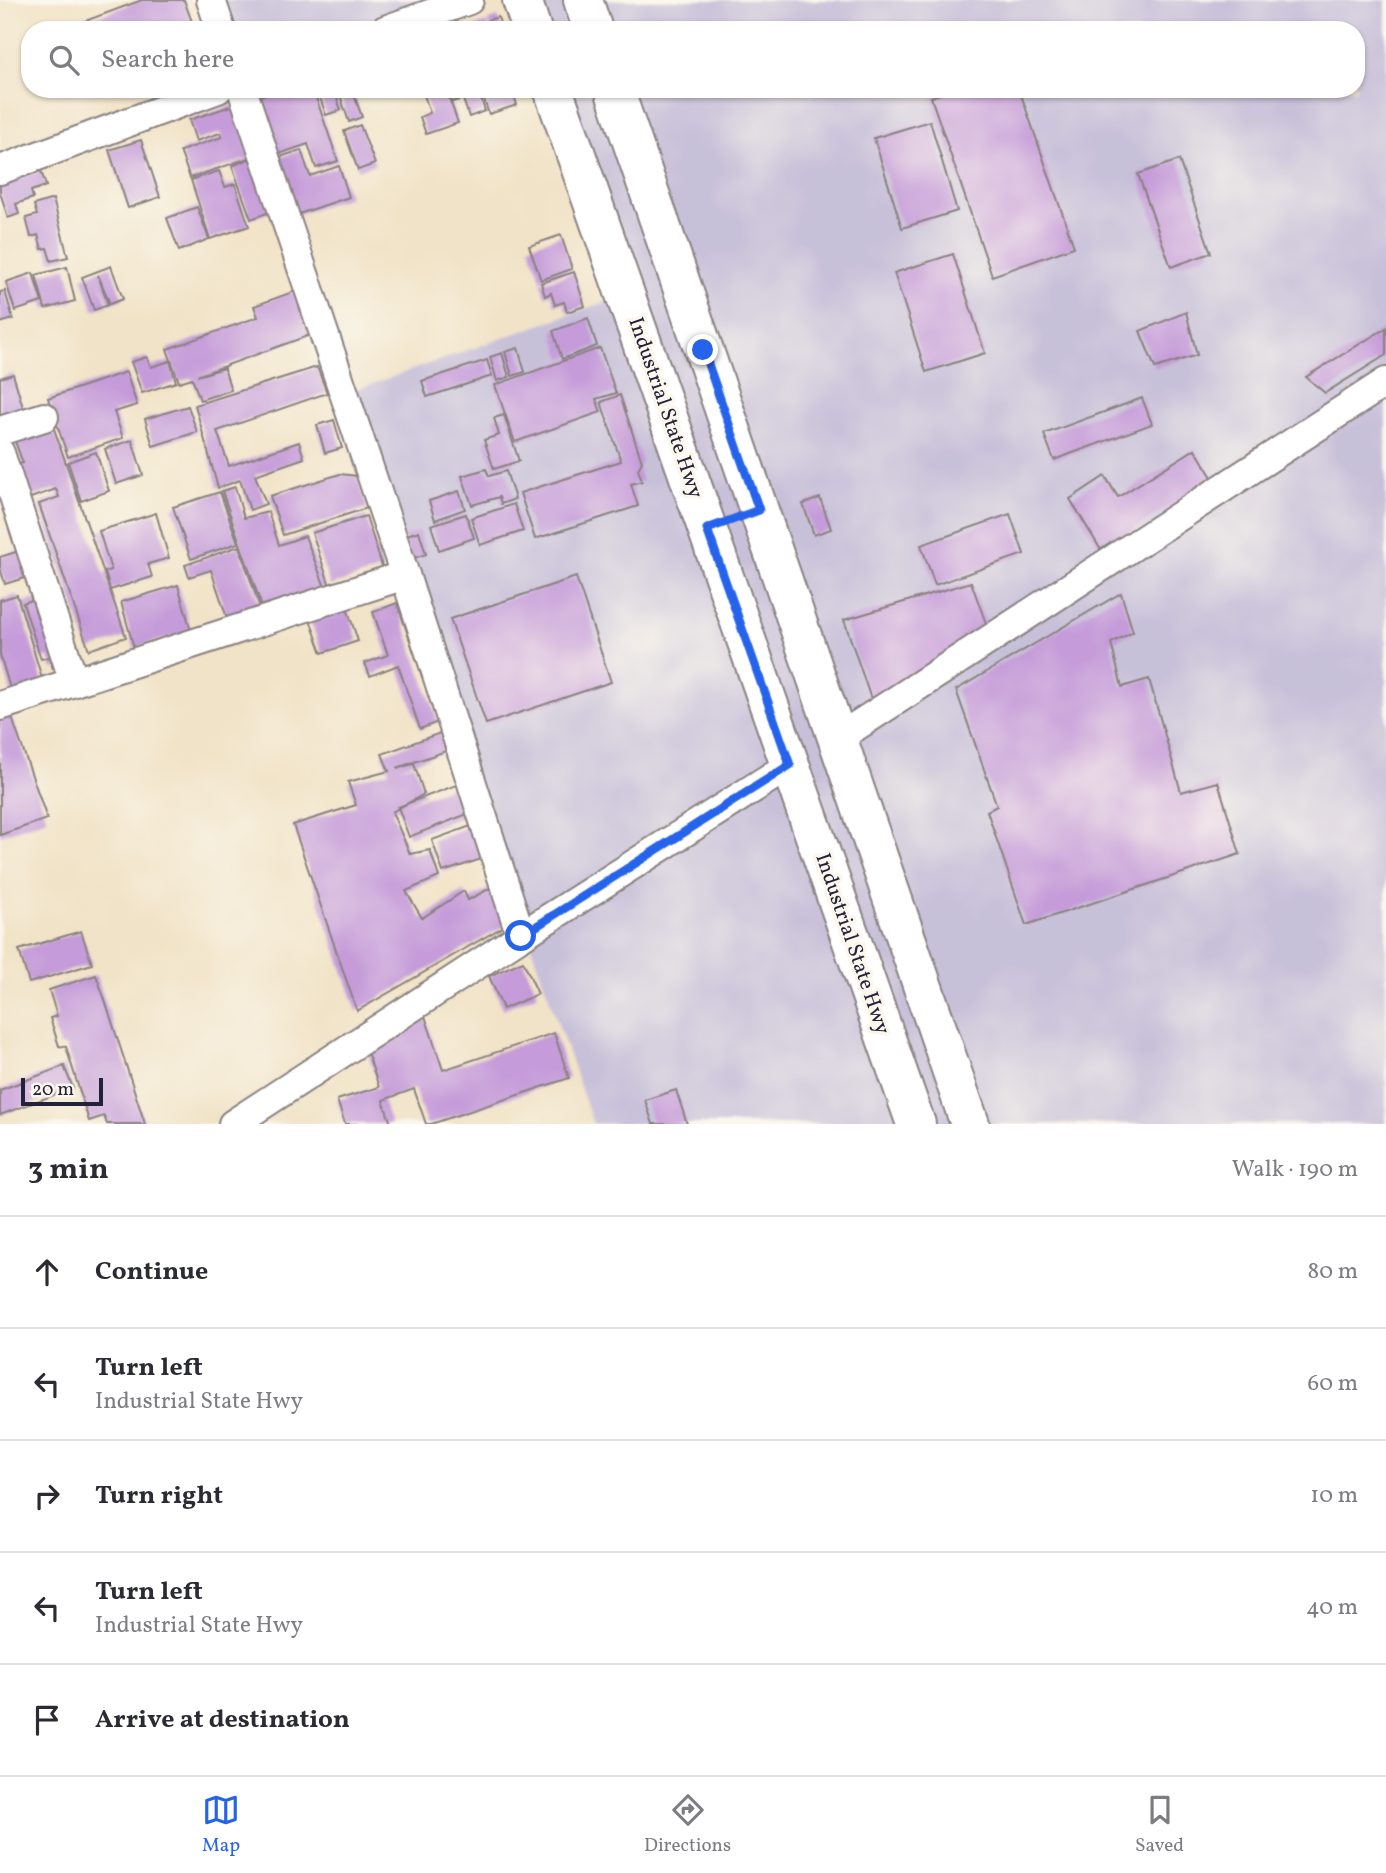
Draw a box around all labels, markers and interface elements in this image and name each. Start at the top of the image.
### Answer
search box [21,21,1365,98]
icon: search [45,41,83,79]
text: Search here [101,42,234,78]
street label: Industrial State Hwy [620,313,710,503]
route end [687,334,718,365]
street label: Industrial State Hwy [807,849,897,1039]
route start [505,920,536,951]
scale bar [21,1075,103,1107]
text: 20 m [32,1077,74,1103]
text: 3 min [28,1149,109,1191]
text: Walk · 190 m [1232,1154,1358,1186]
icon: ahead [28,1253,66,1291]
text: Continue [95,1254,208,1290]
text: 80 m [1308,1256,1358,1288]
text: Turn left [95,1350,203,1386]
icon: left [28,1365,66,1403]
text: 60 m [1308,1368,1358,1400]
text: Industrial State Hwy [95,1386,303,1418]
icon: right [28,1477,66,1515]
text: Turn right [95,1478,223,1514]
text: 10 m [1310,1480,1358,1512]
text: Turn left [95,1574,203,1610]
icon: left [28,1589,66,1627]
text: 40 m [1306,1592,1358,1624]
text: Industrial State Hwy [95,1610,303,1642]
icon: arrive [28,1701,66,1739]
text: Arrive at destination [95,1702,350,1738]
tab: Map [202,1791,240,1859]
tab: Directions [644,1791,731,1859]
tab: Saved [1135,1791,1184,1859]

